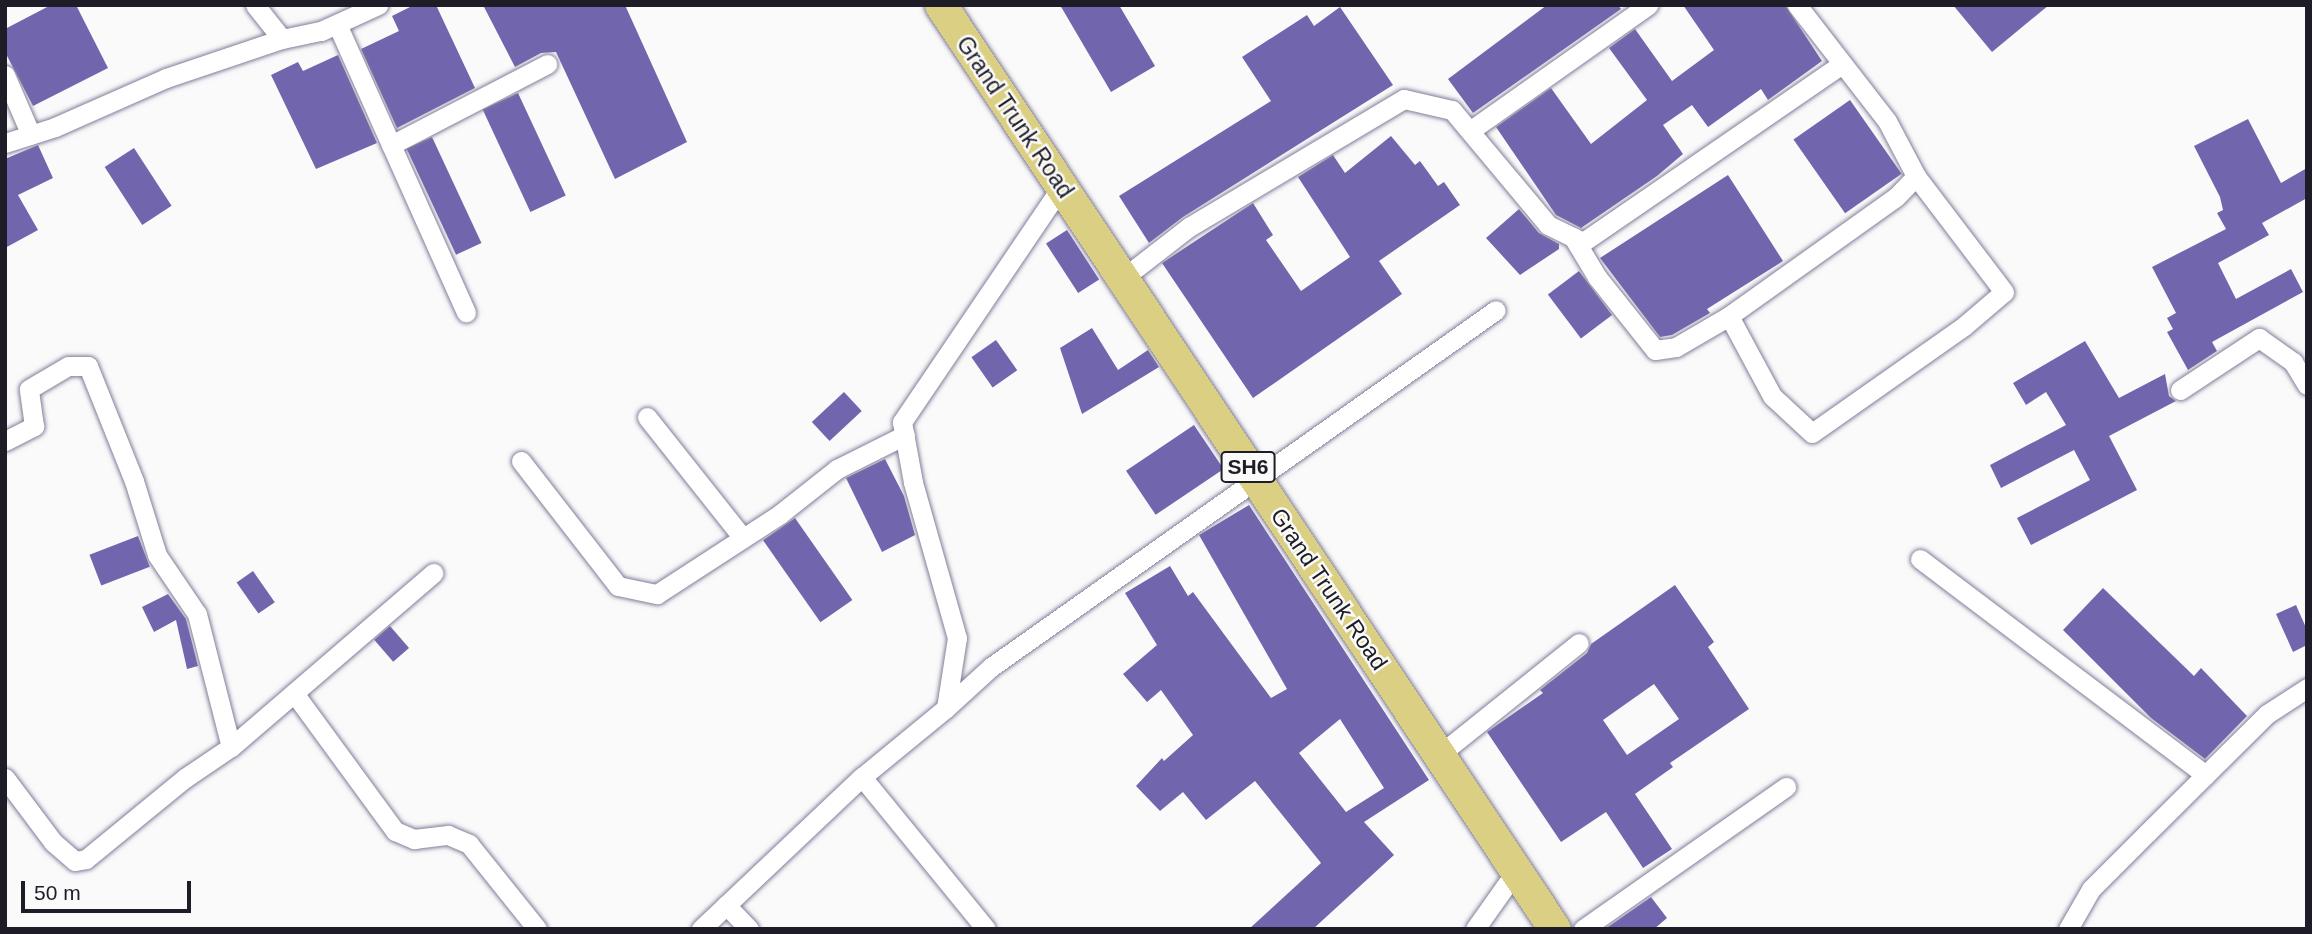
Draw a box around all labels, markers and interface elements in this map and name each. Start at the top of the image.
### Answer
street label: Grand Trunk Road [951,31,1079,203]
road number: SH6 [1220,449,1276,484]
street label: Grand Trunk Road [1265,503,1393,675]
scale bar [24,867,194,911]
text: 50 m [34,881,81,904]

